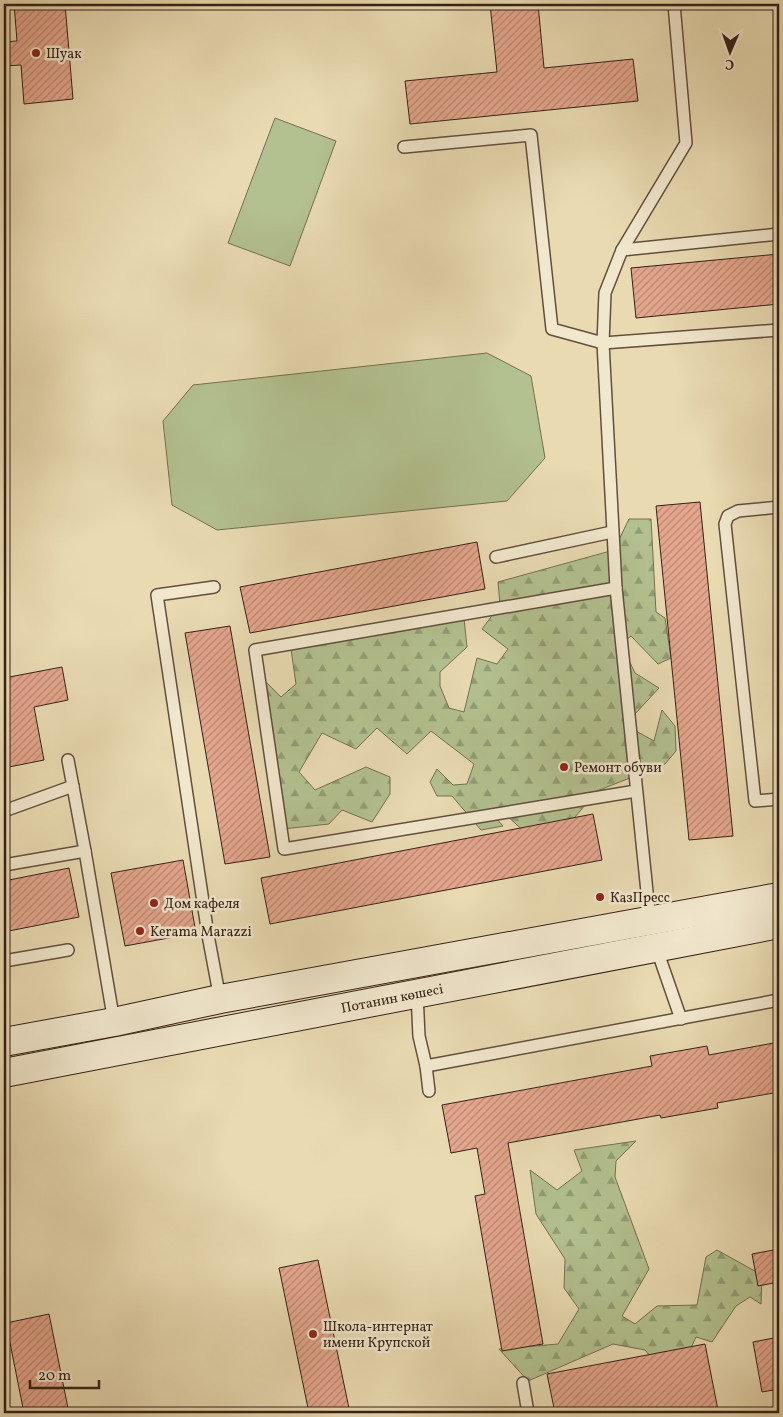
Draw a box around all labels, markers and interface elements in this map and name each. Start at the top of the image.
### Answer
north arrow [706,28,756,78]
place label: Шуак [46,45,82,64]
marker: Шуак [30,47,42,59]
text: С [725,54,734,73]
place label: Ремонт обуви [574,759,662,778]
marker: Ремонт обуви [558,761,570,773]
place label: КазПресс [610,889,670,908]
marker: КазПресс [594,891,606,903]
place label: Дом кафеля [164,895,240,914]
marker: Дом кафеля [148,897,160,909]
place label: Kerama Marazzi [150,923,252,942]
marker: Kerama Marazzi [134,925,146,937]
street label: Потанин көшесі [340,980,445,1019]
place label: Школа-интернат имени Крупской [323,1318,433,1353]
marker: Школа-интернат имени Крупской [307,1328,319,1340]
scale bar [30,1357,99,1389]
text: 20 m [38,1366,71,1387]

